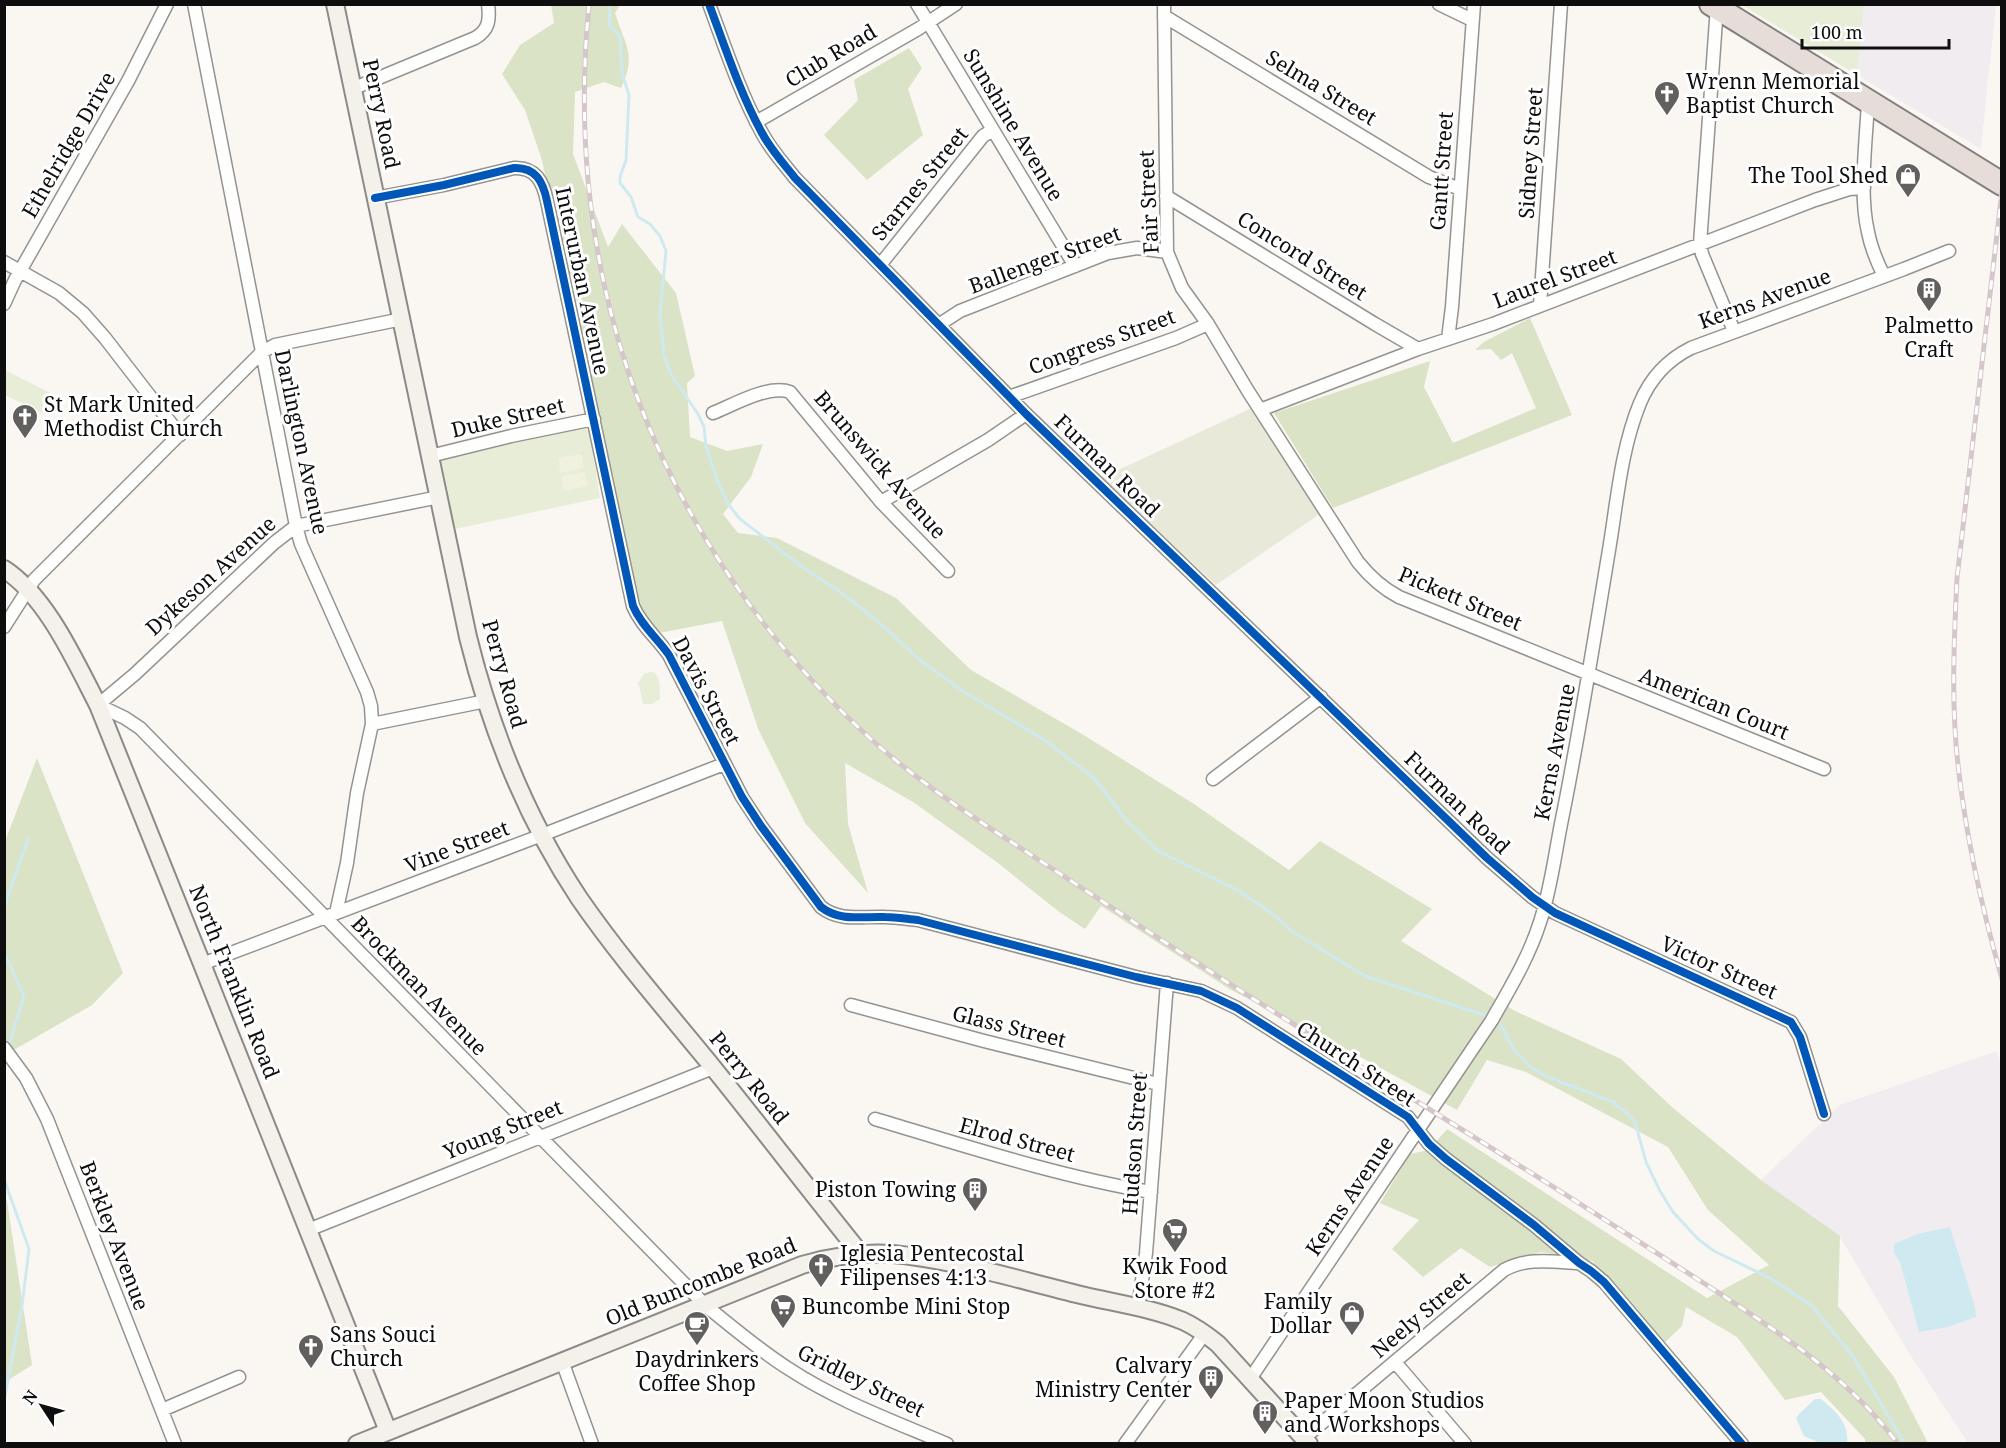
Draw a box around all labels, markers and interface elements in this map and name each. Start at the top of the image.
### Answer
scale bar [1802,12,1949,50]
street label: Club Road [780,17,881,93]
text: 100 m [1811,20,1863,44]
street label: Sunshine Avenue [957,43,1070,206]
street label: Selma Street [1261,43,1382,131]
street label: Perry Road [357,56,407,171]
street label: Ethelridge Drive [15,66,121,223]
place label: Wrenn Memorial Baptist Church [1686,67,1860,119]
church icon: Wrenn Memorial Baptist Church [1652,79,1682,117]
street label: Sidney Street [1511,86,1549,220]
street label: Gantt Street [1423,111,1459,231]
street label: Starnes Street [865,121,974,246]
street label: Fair Street [1131,149,1165,255]
place label: The Tool Shed [1748,161,1888,189]
shop icon: The Tool Shed [1893,161,1923,199]
street label: Interurban Avenue [549,184,617,377]
street label: Concord Street [1232,204,1373,306]
street label: Ballenger Street [965,219,1125,300]
street label: Laurel Street [1489,242,1620,314]
street label: Kerns Avenue [1695,261,1835,335]
building icon: Palmetto Craft [1914,275,1944,313]
street label: Congress Street [1025,302,1179,381]
place label: Palmetto Craft [1885,311,1974,363]
street label: Darlington Avenue [269,347,335,537]
street label: Brunswick Avenue [809,384,953,544]
place label: St Mark United Methodist Church [44,390,223,442]
street label: Duke Street [448,390,567,444]
church icon: St Mark United Methodist Church [10,402,40,440]
street label: Furman Road [1049,408,1167,523]
street label: Dykeson Avenue [139,509,281,641]
street label: Pickett Street [1394,559,1526,637]
street label: Perry Road [476,616,534,731]
street label: Davis Street [666,631,747,750]
street label: American Court [1635,660,1793,746]
street label: Kerns Avenue [1527,681,1581,823]
street label: Furman Road [1399,745,1517,860]
street label: Vine Street [400,813,513,879]
street label: North Franklin Road [183,881,287,1083]
street label: Brockman Avenue [346,909,494,1061]
street label: Victor Street [1657,929,1782,1005]
street label: Glass Street [949,998,1069,1054]
street label: Church Street [1291,1014,1422,1112]
street label: Perry Road [704,1025,796,1130]
street label: Hudson Street [1115,1072,1153,1216]
street label: Young Street [438,1092,566,1166]
street label: Elrod Street [956,1110,1078,1168]
street label: Kerns Avenue [1299,1130,1400,1261]
street label: Berkley Avenue [74,1157,156,1314]
place label: Piston Towing [815,1175,957,1203]
building icon: Piston Towing [960,1175,990,1213]
supermarket icon: Kwik Food Store #2 [1160,1216,1190,1254]
street label: Old Buncombe Road [601,1230,800,1332]
place label: Iglesia Pentecostal Filipenses 4:13 [840,1239,1024,1291]
church icon: Iglesia Pentecostal Filipenses 4:13 [806,1251,836,1289]
place label: Kwik Food Store #2 [1122,1252,1228,1304]
street label: Neely Street [1365,1265,1476,1364]
place label: Family Dollar [1264,1287,1332,1339]
supermarket icon: Buncombe Mini Stop [768,1292,798,1330]
place label: Buncombe Mini Stop [802,1292,1010,1320]
shop icon: Family Dollar [1337,1299,1367,1337]
cafe icon: Daydrinkers Coffee Shop [682,1309,712,1347]
place label: Sans Souci Church [330,1320,436,1372]
church icon: Sans Souci Church [296,1332,326,1370]
street label: Gridley Street [793,1337,930,1423]
place label: Daydrinkers Coffee Shop [635,1345,759,1397]
place label: Calvary Ministry Center [1035,1351,1192,1403]
building icon: Calvary Ministry Center [1196,1363,1226,1401]
north arrow [12,1376,72,1436]
text: N [17,1385,43,1409]
place label: Paper Moon Studios and Workshops [1284,1386,1484,1438]
building icon: Paper Moon Studios and Workshops [1250,1398,1280,1436]

